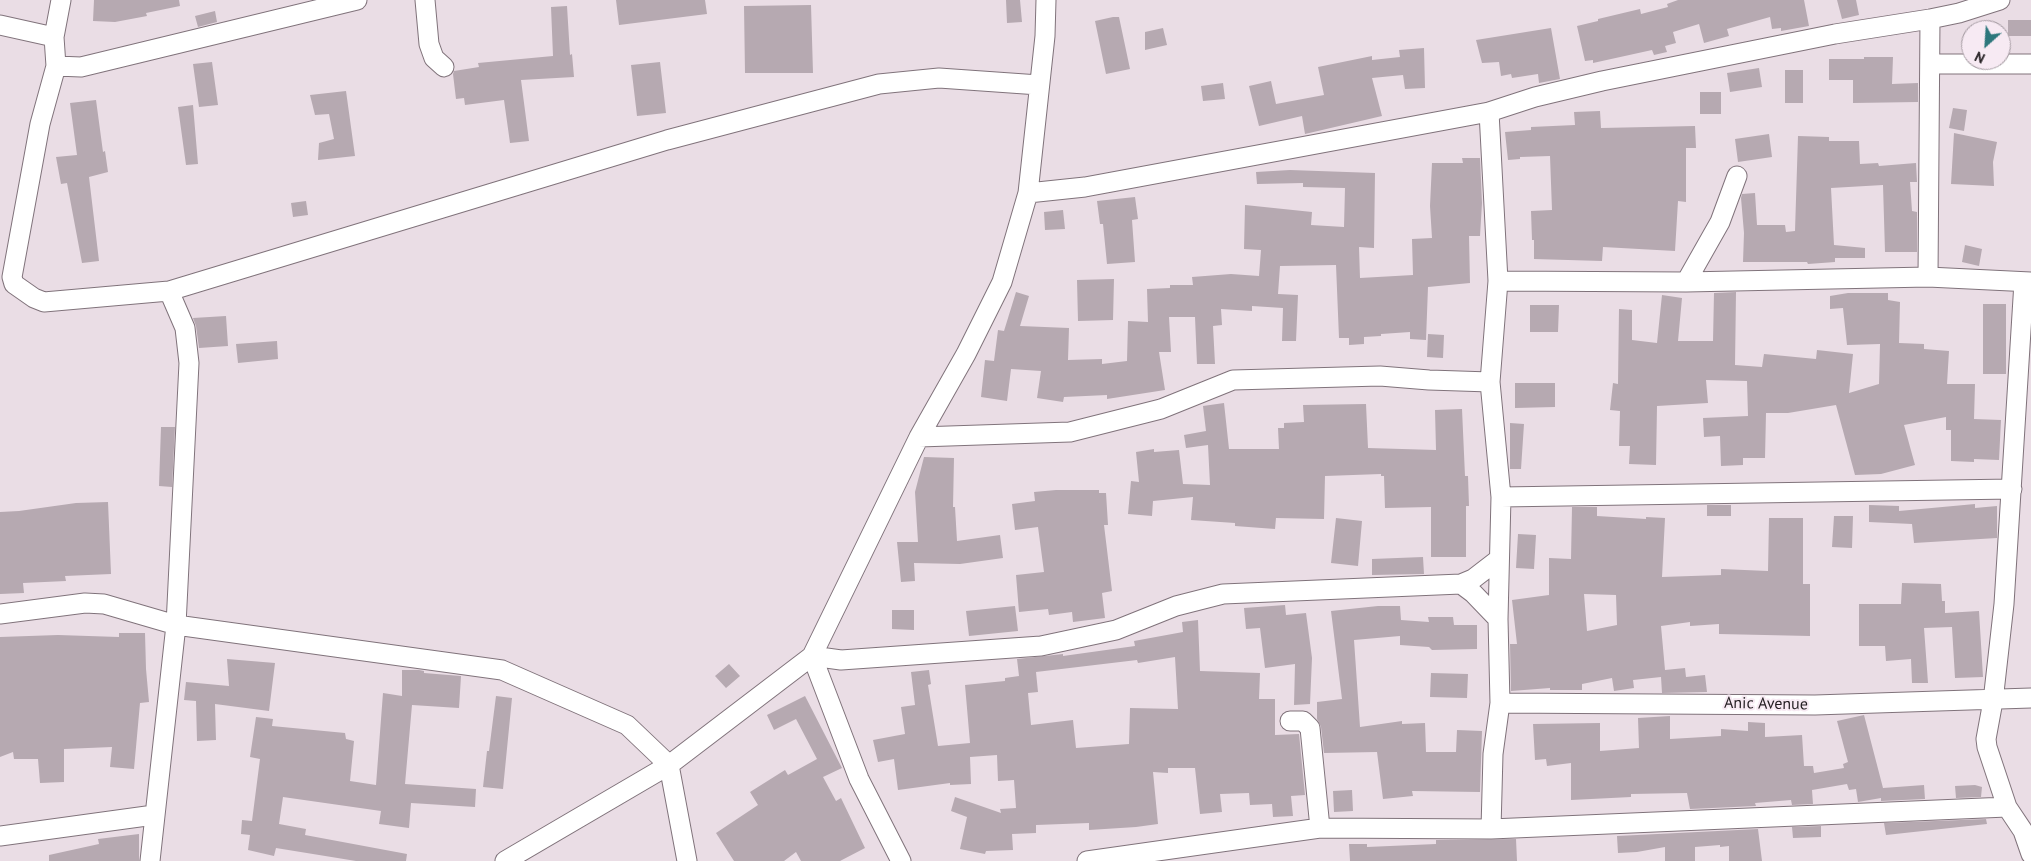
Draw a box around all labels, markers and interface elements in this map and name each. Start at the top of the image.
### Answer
north arrow [1961,20,2011,70]
text: N [1972,47,1988,68]
street label: Anic Avenue [1724,694,1808,714]

